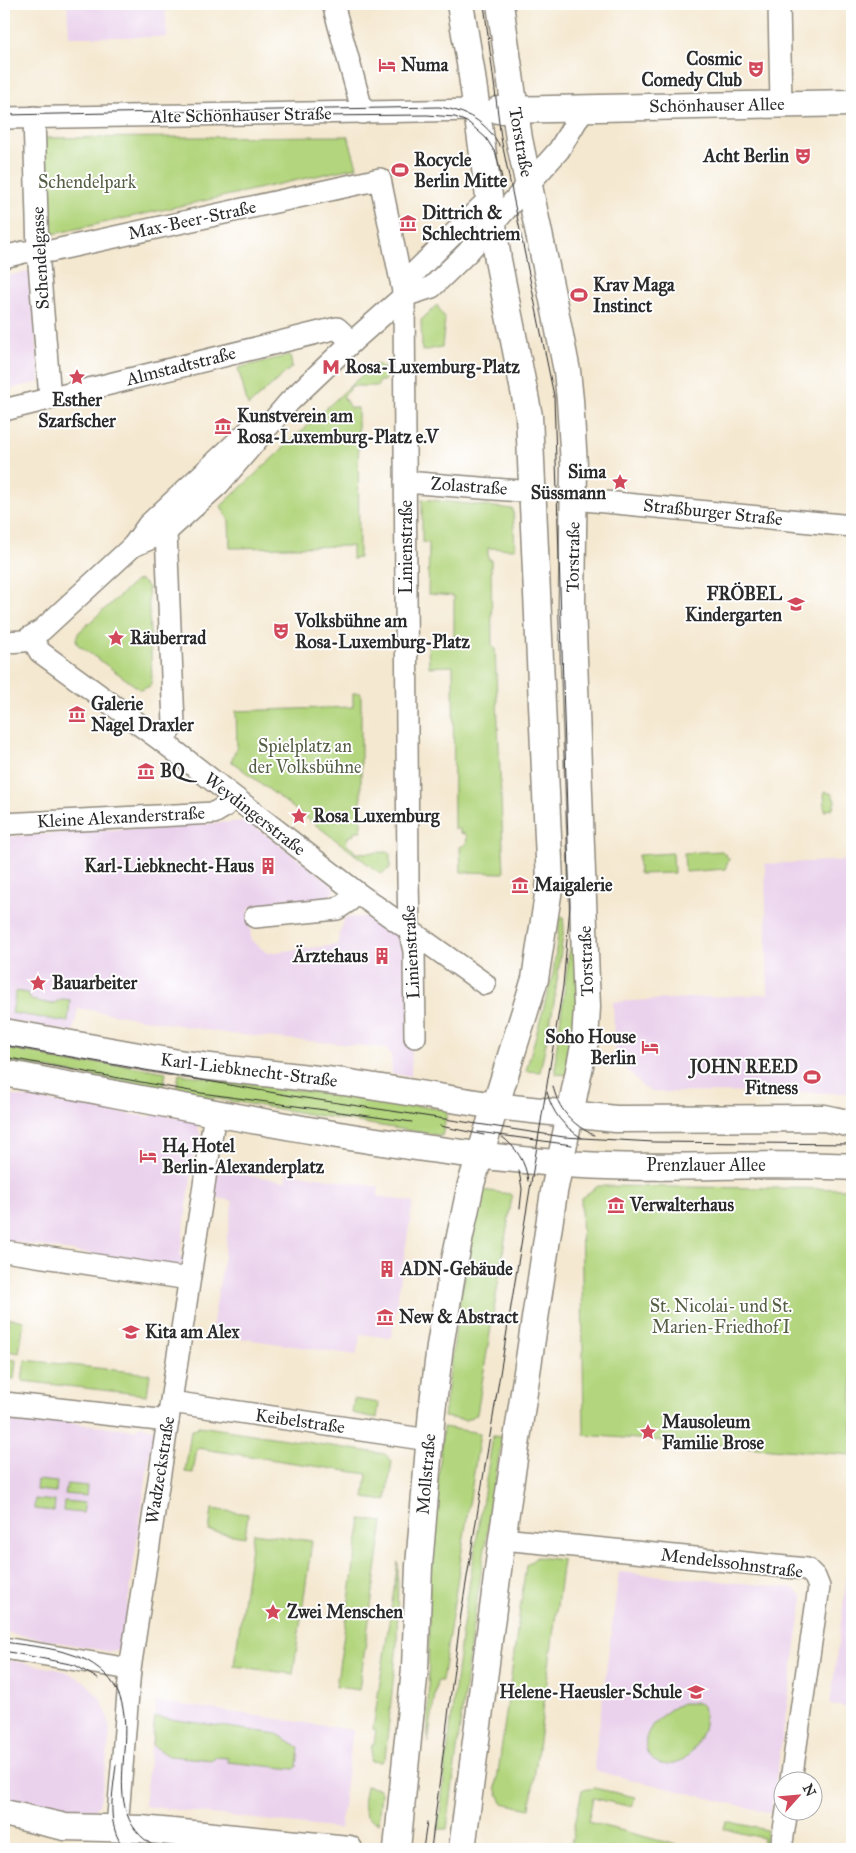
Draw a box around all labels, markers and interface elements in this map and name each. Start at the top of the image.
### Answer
place label: Cosmic Comedy Club [641,48,742,92]
place label: Numa [401,54,449,76]
hotel icon: Numa [377,55,397,75]
theatre icon: Cosmic Comedy Club [746,59,766,79]
street label: Schönhauser Allee [649,93,785,117]
street label: Alte Schönhauser Straße [149,102,332,128]
street label: Torstraße [504,105,538,179]
place label: Acht Berlin [703,145,789,167]
theatre icon: Acht Berlin [793,146,813,166]
place label: Rocycle Berlin Mitte [414,149,508,192]
sports icon: Rocycle Berlin Mitte [390,160,410,180]
park label: Schendelpark [38,171,137,193]
street label: Max-Beer-Straße [126,196,258,244]
place label: Dittrich & Schlechtriem [422,202,521,245]
street label: Schendelgasse [26,206,55,310]
museum icon: Dittrich & Schlechtriem [398,213,418,233]
place label: Krav Maga Instinct [593,274,675,317]
sports icon: Krav Maga Instinct [569,285,589,305]
street label: Almstadtstraße [123,342,238,390]
place label: Rosa-Luxemburg-Platz [345,356,520,379]
metro station icon: Rosa-Luxemburg-Platz [321,357,341,377]
place icon: Esther Szarfscher [67,367,87,387]
place label: Esther Szarfscher [38,389,117,432]
place label: Kunstverein am Rosa-Luxemburg-Platz e.V [237,405,440,449]
museum icon: Kunstverein am Rosa-Luxemburg-Platz e.V [213,416,233,436]
place label: Sima Süssmann [531,461,606,504]
street label: Zolastraße [430,472,508,500]
place icon: Sima Süssmann [610,472,630,492]
street label: Straßburger Straße [642,494,784,531]
street label: Linienstraße [395,500,417,594]
street label: Torstraße [561,521,585,593]
place label: FRÖBEL Kindergarten [685,582,783,627]
school or university icon: FRÖBEL Kindergarten [786,594,806,614]
place label: Volksbühne am Rosa-Luxemburg-Platz [294,610,470,654]
theatre icon: Volksbühne am Rosa-Luxemburg-Platz [271,621,291,641]
place label: Räuberrad [130,627,207,649]
place icon: Räuberrad [106,628,126,648]
place label: Galerie Nagel Draxler [91,693,195,737]
museum icon: Galerie Nagel Draxler [67,704,87,724]
park label: Spielplatz an der Volksbühne [249,735,361,778]
place label: BQ [160,760,198,783]
museum icon: BQ [136,761,156,781]
street label: Weydingerstraße [199,768,310,861]
street label: Kleine Alexanderstraße [36,802,206,832]
place label: Rosa Luxemburg [313,805,440,828]
place icon: Rosa Luxemburg [289,806,309,826]
place label: Karl-Liebknecht-Haus [84,855,254,877]
building icon: Karl-Liebknecht-Haus [258,856,278,876]
place label: Maigalerie [534,874,613,897]
museum icon: Maigalerie [510,875,530,895]
street label: Linienstraße [398,904,424,1000]
street label: Torstraße [574,925,598,997]
place label: Ärztehaus [292,944,368,967]
building icon: Ärztehaus [372,946,392,966]
place label: Bauarbeiter [52,972,138,994]
place icon: Bauarbeiter [28,973,48,993]
place label: Soho House Berlin [545,1026,637,1069]
hotel icon: Soho House Berlin [640,1037,660,1057]
street label: Karl-Liebknecht-Straße [159,1048,339,1092]
place label: JOHN REED Fitness [688,1056,798,1099]
sports icon: JOHN REED Fitness [802,1067,822,1087]
place label: H4 Hotel Berlin-Alexanderplatz [162,1135,325,1179]
hotel icon: H4 Hotel Berlin-Alexanderplatz [138,1146,158,1166]
street label: Prenzlauer Allee [646,1154,766,1176]
place label: Verwalterhaus [629,1194,734,1216]
museum icon: Verwalterhaus [606,1195,626,1215]
place label: ADN-Gebäude [400,1258,513,1280]
building icon: ADN-Gebäude [377,1259,397,1279]
park label: St. Nicolai- und St. Marien-Friedhof I [650,1295,792,1338]
place label: New & Abstract [399,1306,519,1328]
museum icon: New & Abstract [375,1307,395,1327]
place label: Kita am Alex [145,1321,240,1343]
school or university icon: Kita am Alex [121,1322,141,1342]
street label: Keibelstraße [254,1404,346,1438]
place label: Mausoleum Familie Brose [662,1411,764,1454]
street label: Wadzeckstraße [141,1415,179,1525]
place icon: Mausoleum Familie Brose [638,1422,658,1442]
street label: Mollstraße [411,1433,441,1515]
street label: Mendelssohnstraße [660,1543,804,1583]
place label: Zwei Menschen [287,1601,403,1623]
place icon: Zwei Menschen [263,1602,283,1622]
place label: Helene-Haeusler-Schule [499,1681,682,1703]
school or university icon: Helene-Haeusler-Schule [686,1682,706,1702]
north arrow [774,1770,824,1820]
text: N [799,1781,819,1800]

